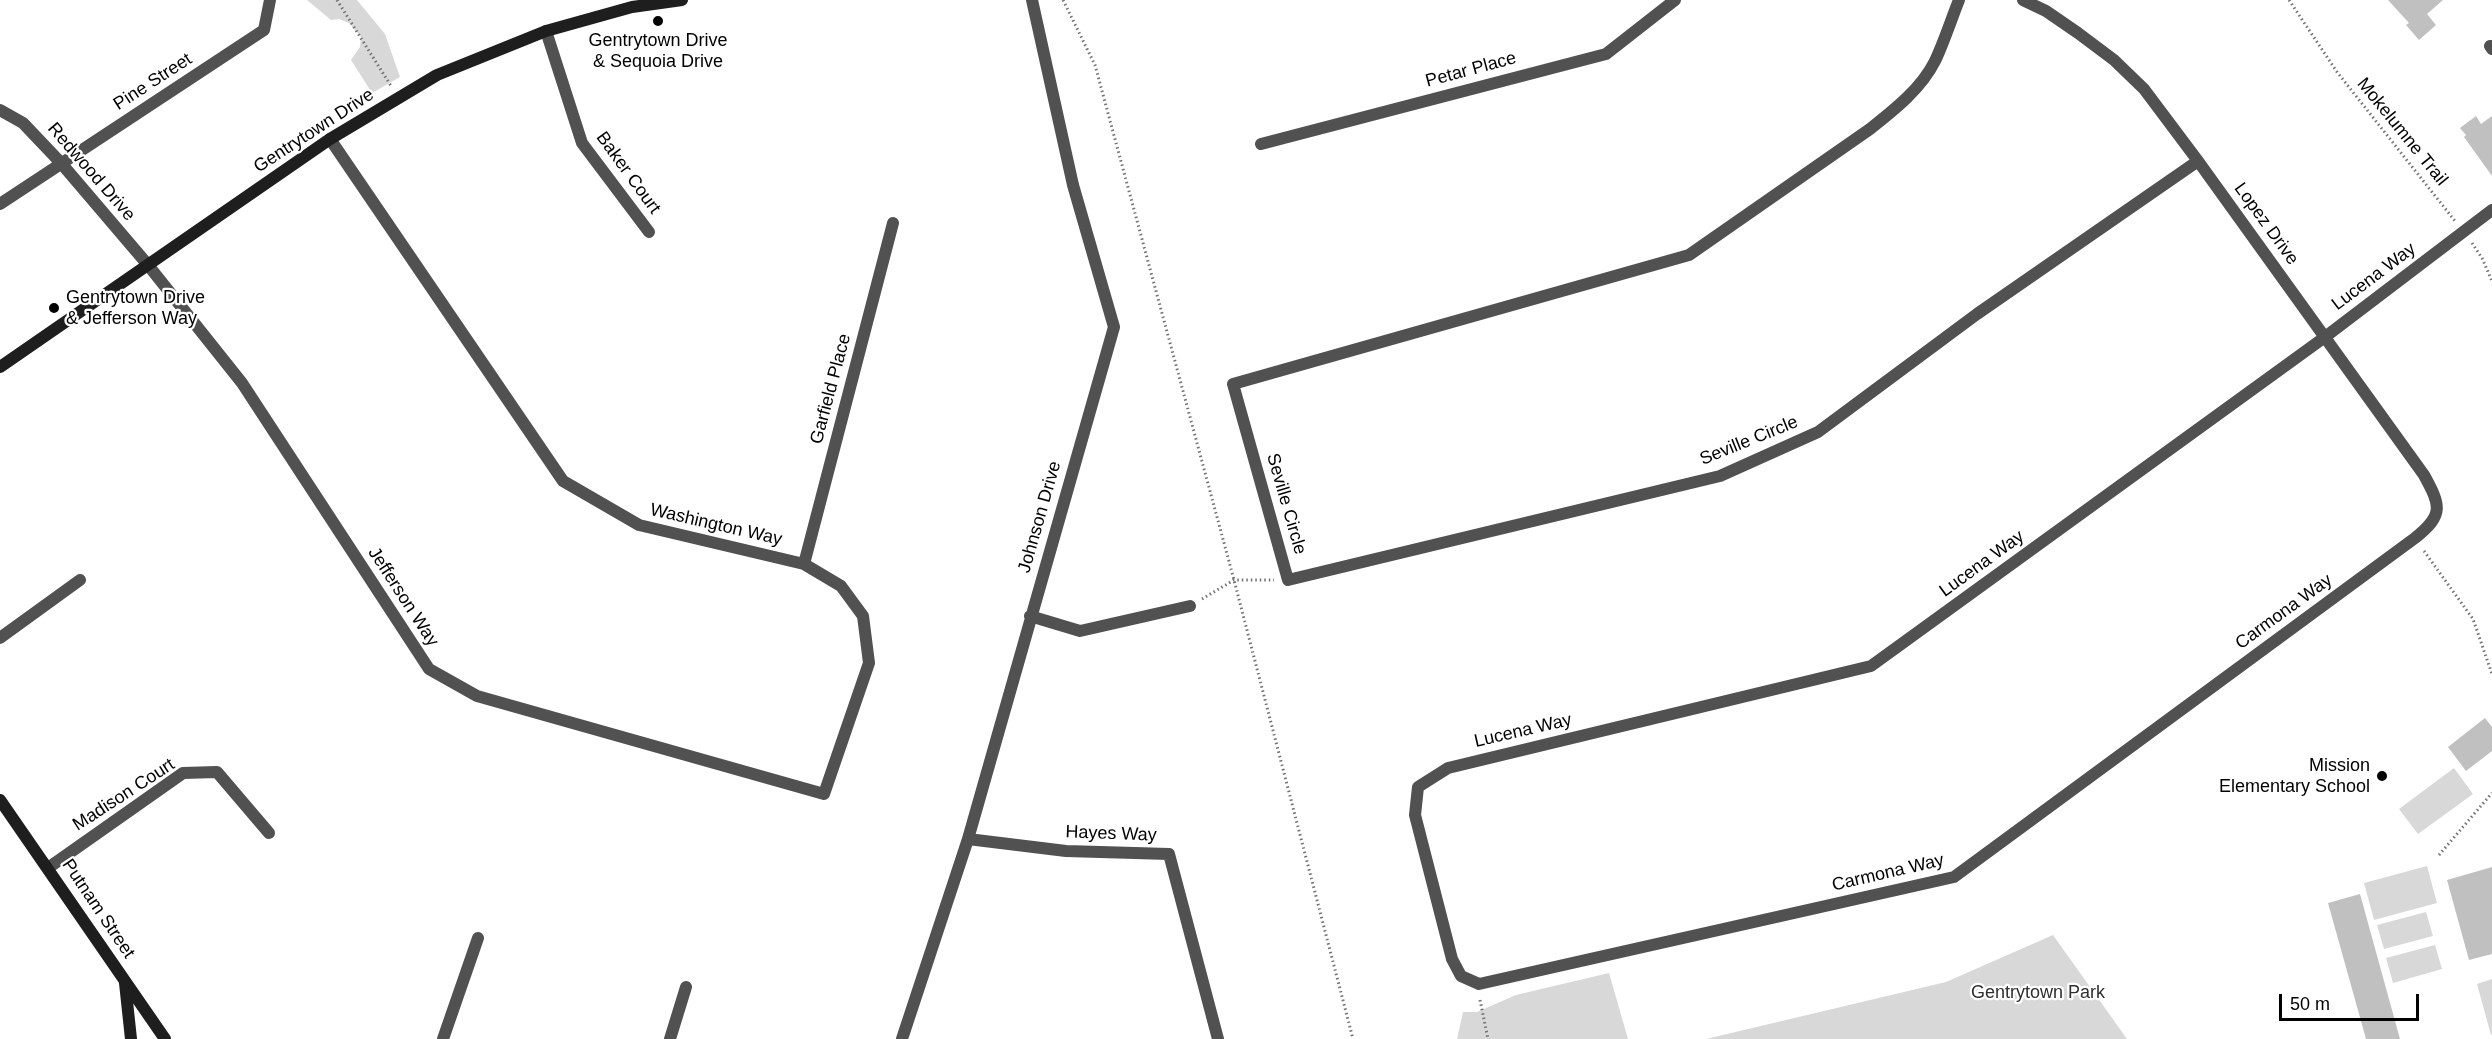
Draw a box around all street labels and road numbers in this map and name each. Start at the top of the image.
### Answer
street label: Petar Place [1423,48,1519,92]
street label: Pine Street [110,49,196,115]
street label: Mokelumne Trail [2352,74,2452,190]
street label: Gentrytown Drive [250,84,378,178]
street label: Redwood Drive [42,118,140,226]
street label: Baker Court [591,128,665,218]
street label: Lopez Drive [2229,179,2303,269]
street label: Lucena Way [2328,238,2420,316]
street label: Garfield Place [806,332,856,446]
street label: Seville Circle [1697,412,1801,470]
street label: Seville Circle [1261,451,1311,557]
street label: Johnson Drive [1014,459,1066,575]
street label: Washington Way [648,499,784,551]
street label: Lucena Way [1935,526,2029,602]
street label: Jefferson Way [363,543,443,651]
street label: Carmona Way [2231,570,2337,654]
street label: Lucena Way [1472,709,1574,753]
street label: Madison Court [69,754,179,836]
street label: Hayes Way [1065,822,1157,846]
street label: Carmona Way [1830,850,1946,896]
street label: Putnam Street [57,855,139,963]

